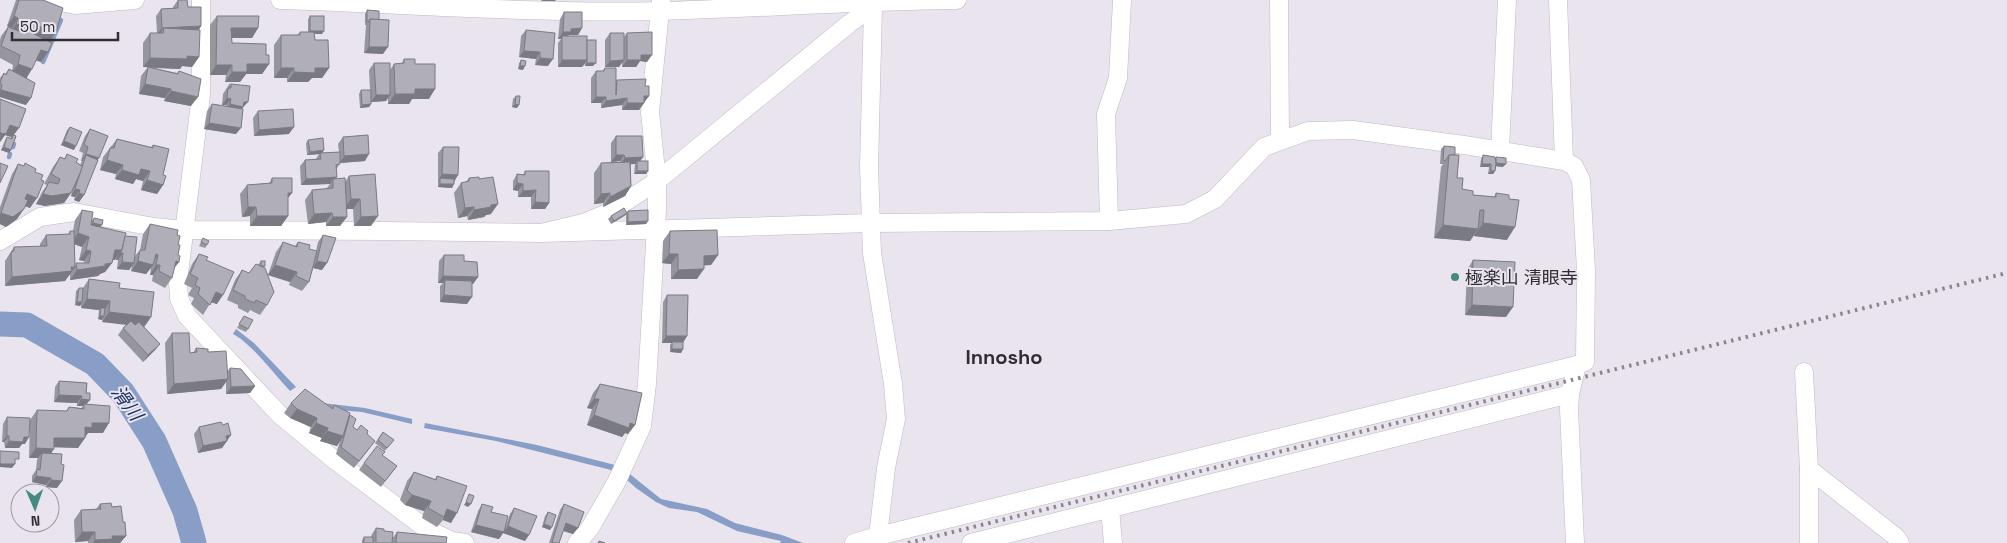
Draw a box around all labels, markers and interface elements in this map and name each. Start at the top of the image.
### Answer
scale bar [12,10,119,42]
text: 50 m [20,17,55,36]
place label: 極楽山 清眼寺 [1465,266,1578,289]
marker: 極楽山 清眼寺 [1449,271,1461,283]
district label: Innosho [965,344,1043,370]
water label: 滑川 [106,380,149,427]
north arrow [10,483,60,533]
text: N [30,512,40,530]

